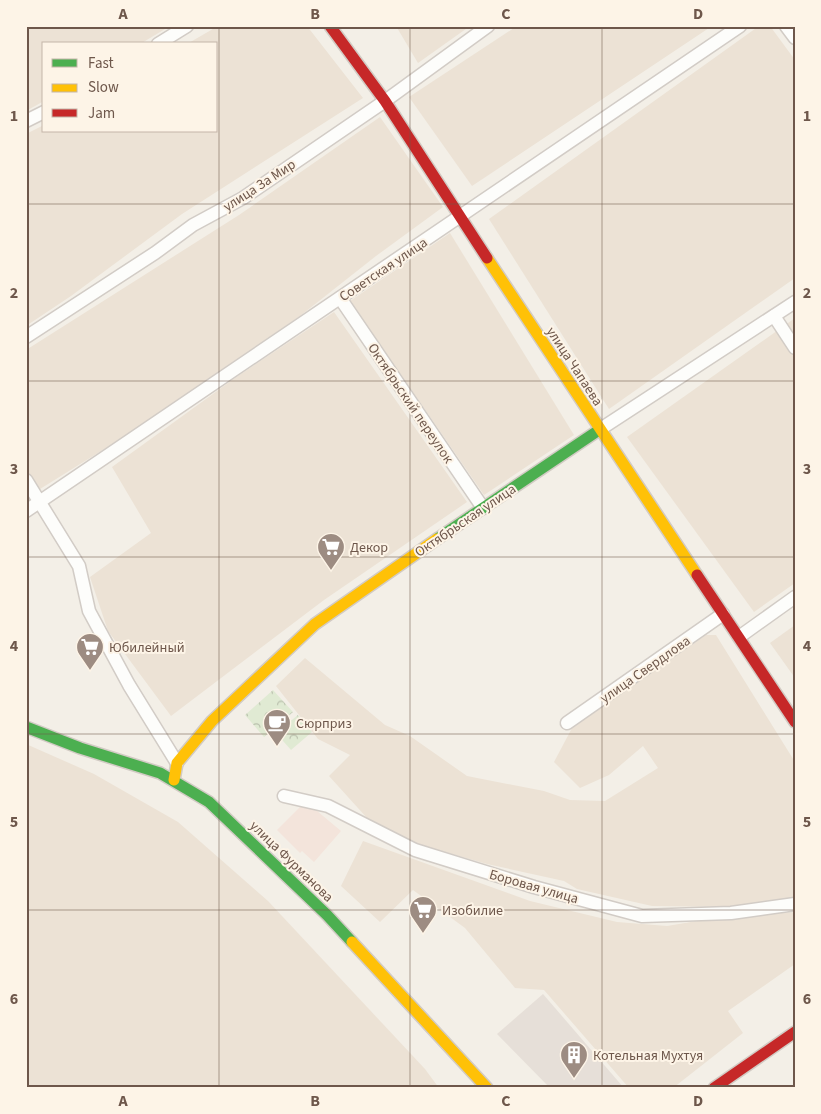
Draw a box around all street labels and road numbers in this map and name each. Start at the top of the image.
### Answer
street label: улица За Мир [219,155,300,217]
street label: Советская улица [335,233,432,307]
street label: улица Чапаева [541,323,607,410]
street label: Октябрьский переулок [362,339,458,468]
street label: Октябрьская улица [411,479,520,562]
street label: улица Свердлова [596,631,695,708]
street label: улица Фурманова [245,816,338,907]
street label: Боровая улица [487,865,581,909]

